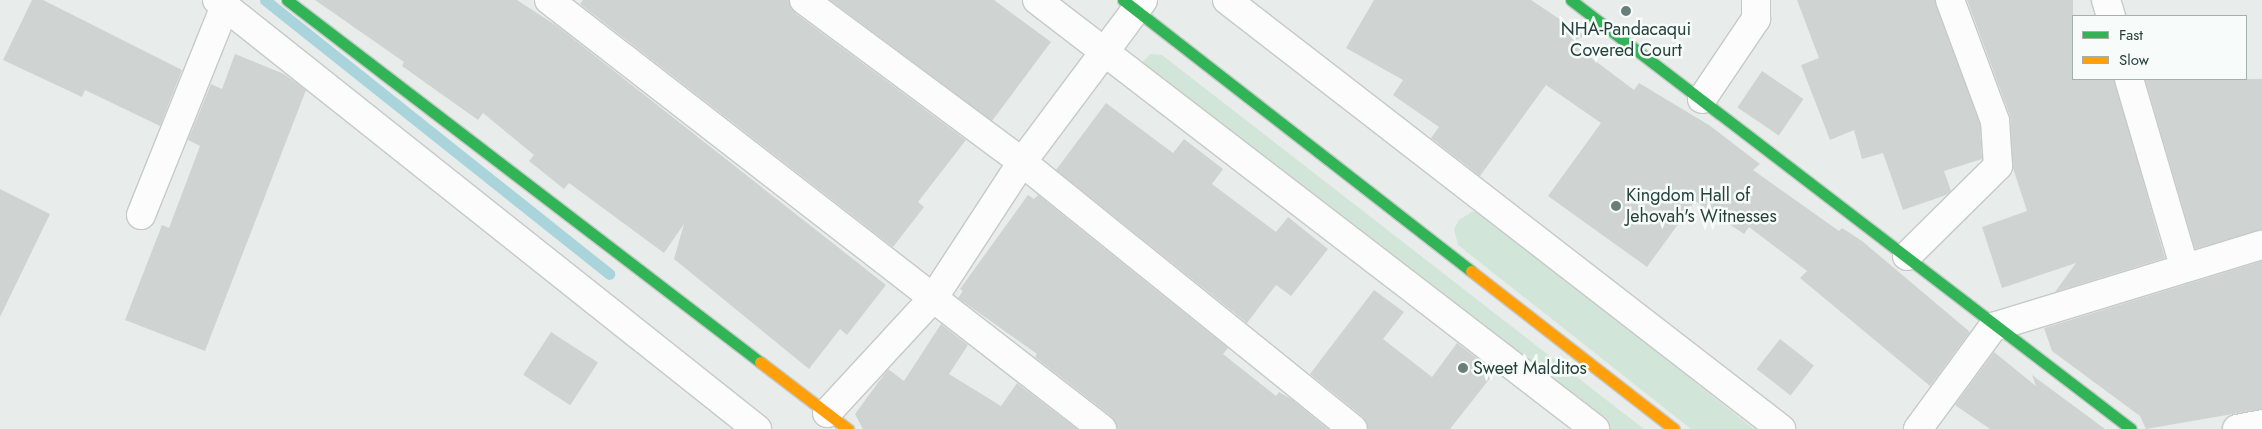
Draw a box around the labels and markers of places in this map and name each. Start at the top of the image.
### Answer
marker: NHA-Pandacaqui Covered Court [1620,5,1632,17]
place label: NHA-Pandacaqui Covered Court [1561,19,1691,62]
place label: Kingdom Hall of Jehovah's Witnesses [1626,185,1777,228]
marker: Kingdom Hall of Jehovah's Witnesses [1610,200,1622,212]
place label: Sweet Malditos [1473,357,1587,379]
marker: Sweet Malditos [1457,362,1469,374]

